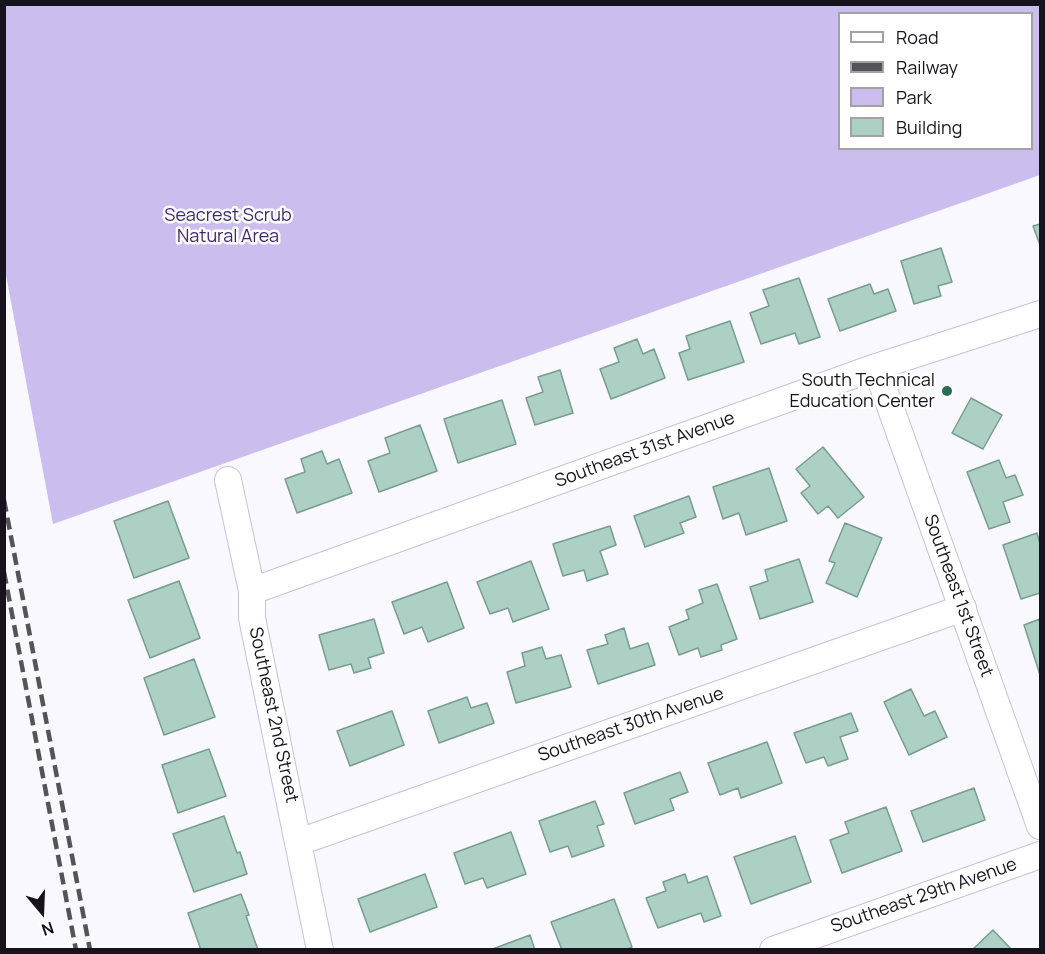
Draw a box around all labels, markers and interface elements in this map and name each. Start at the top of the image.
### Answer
legend [838,12,1033,150]
text: Road [896,25,939,49]
text: Railway [896,55,958,79]
text: Park [896,85,932,109]
text: Building [896,115,962,139]
park label: Seacrest Scrub Natural Area [164,205,292,248]
place label: South Technical Education Center [789,370,935,412]
marker: South Technical Education Center [940,384,954,398]
street label: Southeast 31st Avenue [552,407,738,493]
street label: Southeast 1st Street [919,512,997,680]
street label: Southeast 2nd Street [244,625,302,805]
street label: Southeast 30th Avenue [535,683,727,767]
street label: Southeast 29th Avenue [828,854,1020,938]
north arrow [12,882,72,942]
text: N [39,917,57,941]

